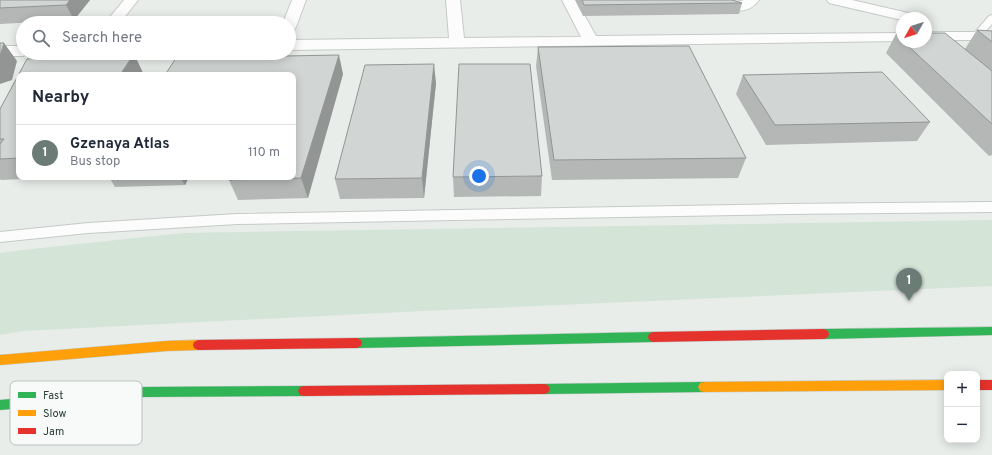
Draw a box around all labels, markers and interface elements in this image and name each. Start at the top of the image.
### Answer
north arrow [896,12,932,48]
search box [16,16,296,60]
icon: search [30,27,52,49]
text: Search here [62,29,142,48]
text: Nearby [32,87,89,109]
text: Gzenaya Atlas [70,135,170,154]
text: 1 [42,145,48,161]
text: 110 m [248,145,280,161]
text: Bus stop [70,154,120,170]
your location [469,166,489,186]
pin: 1 [896,268,922,301]
map controls [944,371,980,443]
button: + [944,371,980,407]
legend [10,381,142,445]
text: Fast [43,389,63,403]
text: Slow [43,407,66,421]
button: − [944,407,980,443]
text: Jam [43,425,64,439]

